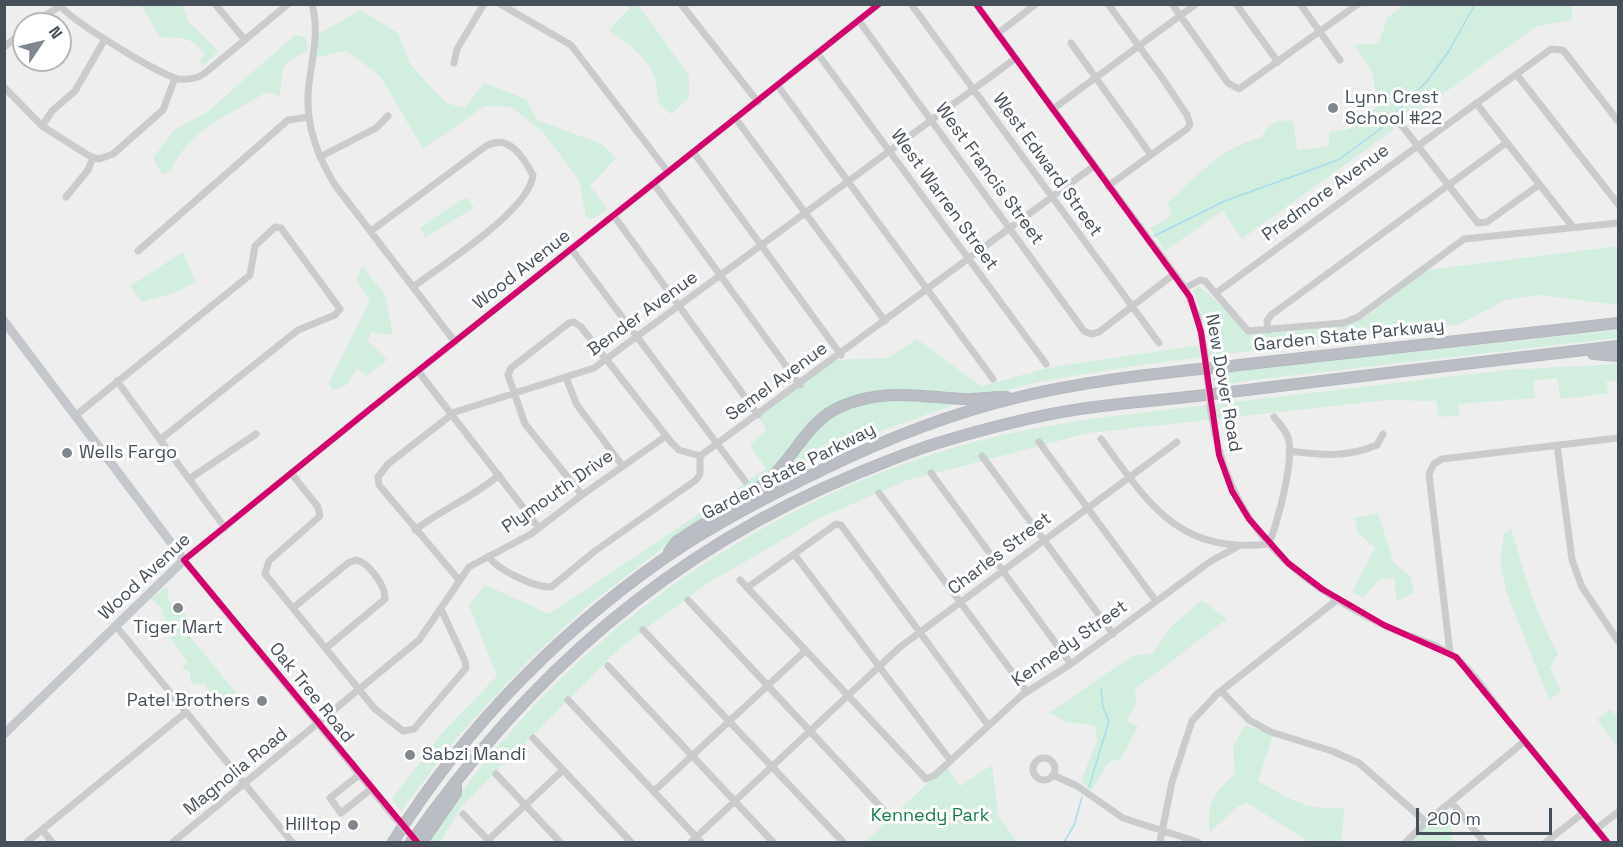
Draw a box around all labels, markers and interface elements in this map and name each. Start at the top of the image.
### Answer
north arrow [12,12,72,72]
text: N [44,22,67,43]
place label: Lynn Crest School #22 [1345,87,1442,130]
street label: West Edward Street [988,89,1106,241]
street label: West Francis Street [930,99,1048,249]
marker: Lynn Crest School #22 [1326,101,1340,115]
street label: West Warren Street [886,125,1002,275]
street label: Predmore Avenue [1258,140,1394,246]
street label: Wood Avenue [469,225,575,315]
street label: Bender Avenue [584,267,702,361]
street label: New Dover Road [1200,312,1246,454]
street label: Garden State Parkway [1253,315,1445,357]
street label: Semel Avenue [722,338,832,426]
street label: Garden State Parkway [699,419,879,525]
place label: Wells Fargo [79,442,177,464]
marker: Wells Fargo [60,446,74,460]
street label: Plymouth Drive [498,446,618,538]
street label: Charles Street [944,508,1056,600]
street label: Wood Avenue [95,529,195,625]
street label: Kennedy Street [1008,596,1132,692]
marker: Tiger Mart [171,601,185,615]
place label: Tiger Mart [133,617,223,639]
street label: Oak Tree Road [264,639,358,747]
place label: Patel Brothers [127,690,250,712]
marker: Patel Brothers [255,694,269,708]
street label: Magnolia Road [180,724,292,820]
place label: Sabzi Mandi [422,744,526,766]
marker: Sabzi Mandi [403,748,417,762]
scale bar [1419,796,1556,834]
park label: Kennedy Park [871,805,989,827]
text: 200 m [1427,807,1481,830]
place label: Hilltop [285,814,341,836]
marker: Hilltop [346,818,360,832]

